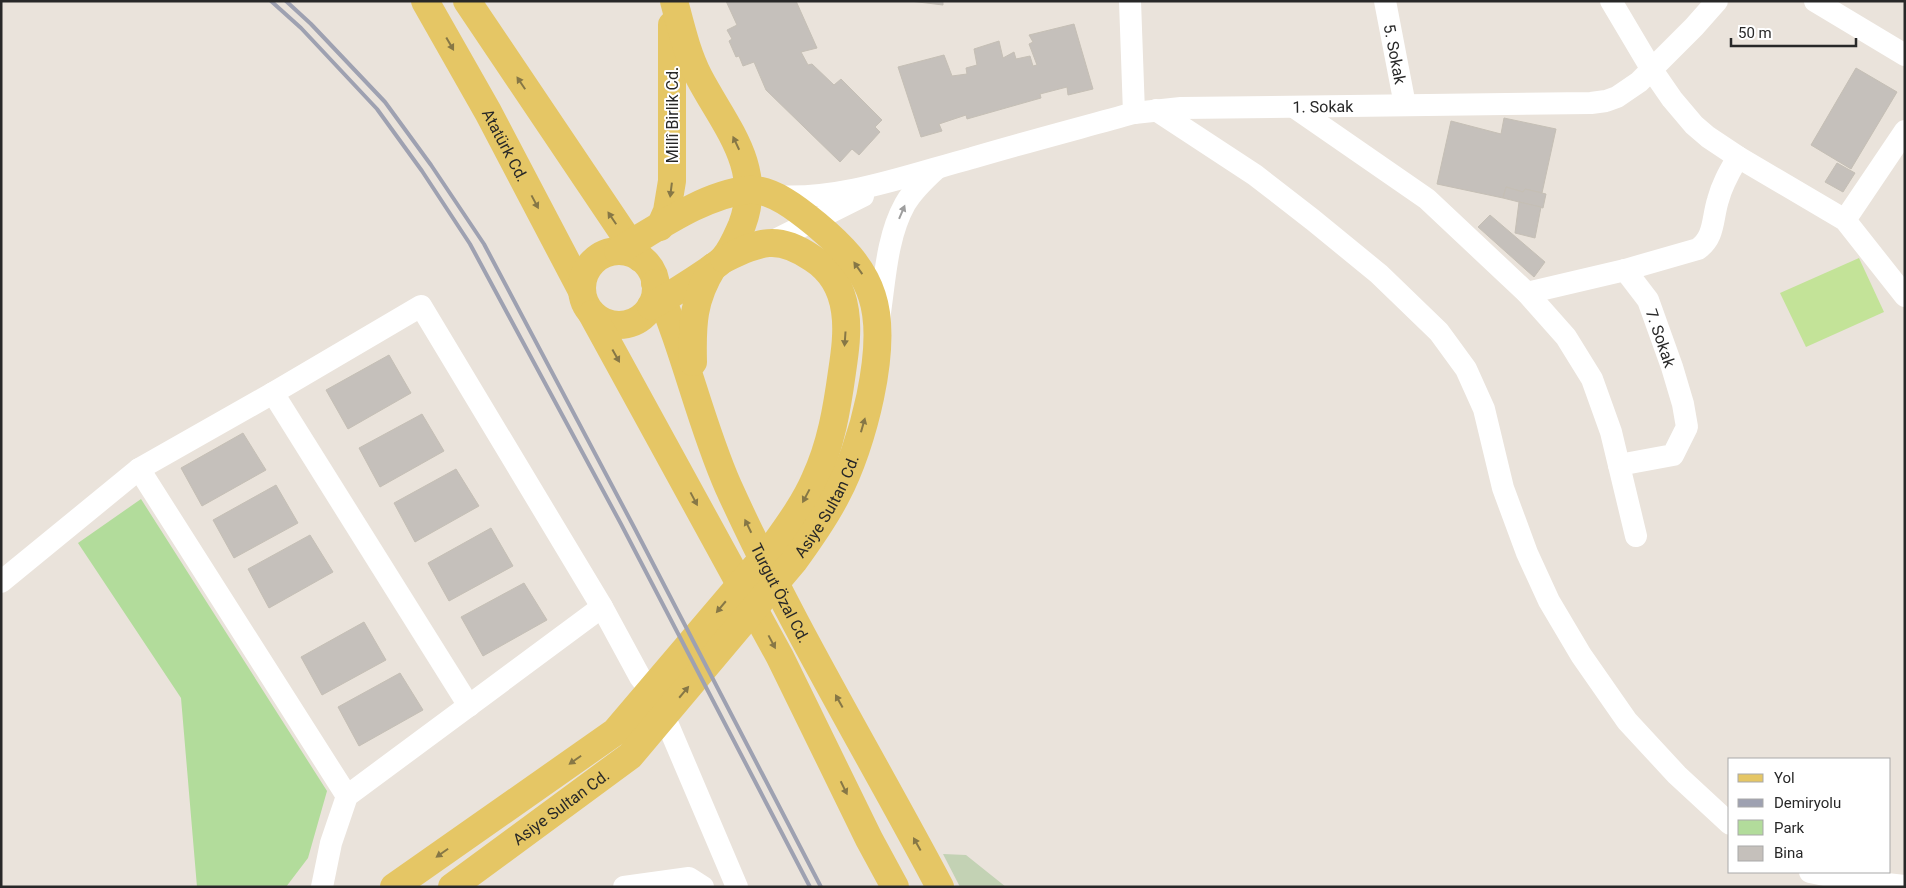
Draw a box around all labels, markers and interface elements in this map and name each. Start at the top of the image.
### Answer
scale bar [1731,15,1856,47]
street label: 5. Sokak [1380,23,1410,87]
text: 50 m [1738,24,1772,42]
one-way arrow [445,37,454,50]
street label: Millî Birlik Cd. [663,67,682,163]
one-way arrow [517,76,526,90]
street label: 1. Sokak [1292,97,1354,117]
street label: Atatürk Cd. [478,106,532,185]
one-way arrow [732,136,740,150]
one-way arrow [667,182,675,198]
one-way arrow [531,195,539,209]
one-way arrow [898,204,906,219]
one-way arrow [607,211,617,225]
one-way arrow [853,261,863,275]
street label: 7. Sokak [1642,306,1680,371]
one-way arrow [841,332,849,348]
one-way arrow [612,350,621,363]
one-way arrow [859,417,867,432]
street label: Asiye Sultan Cd. [791,452,863,561]
one-way arrow [802,489,811,503]
one-way arrow [690,492,698,506]
one-way arrow [743,519,751,533]
street label: Turgut Özal Cd. [747,540,813,646]
one-way arrow [715,601,727,613]
one-way arrow [768,635,776,649]
one-way arrow [678,685,689,698]
one-way arrow [835,694,843,708]
one-way arrow [568,755,582,765]
legend [1728,758,1891,873]
street label: Asiye Sultan Cd. [509,766,613,849]
text: Yol [1774,769,1795,787]
one-way arrow [839,780,848,795]
text: Demiryolu [1774,794,1841,812]
text: Park [1774,819,1805,837]
one-way arrow [912,837,921,851]
text: Bina [1774,844,1803,862]
one-way arrow [435,848,448,858]

